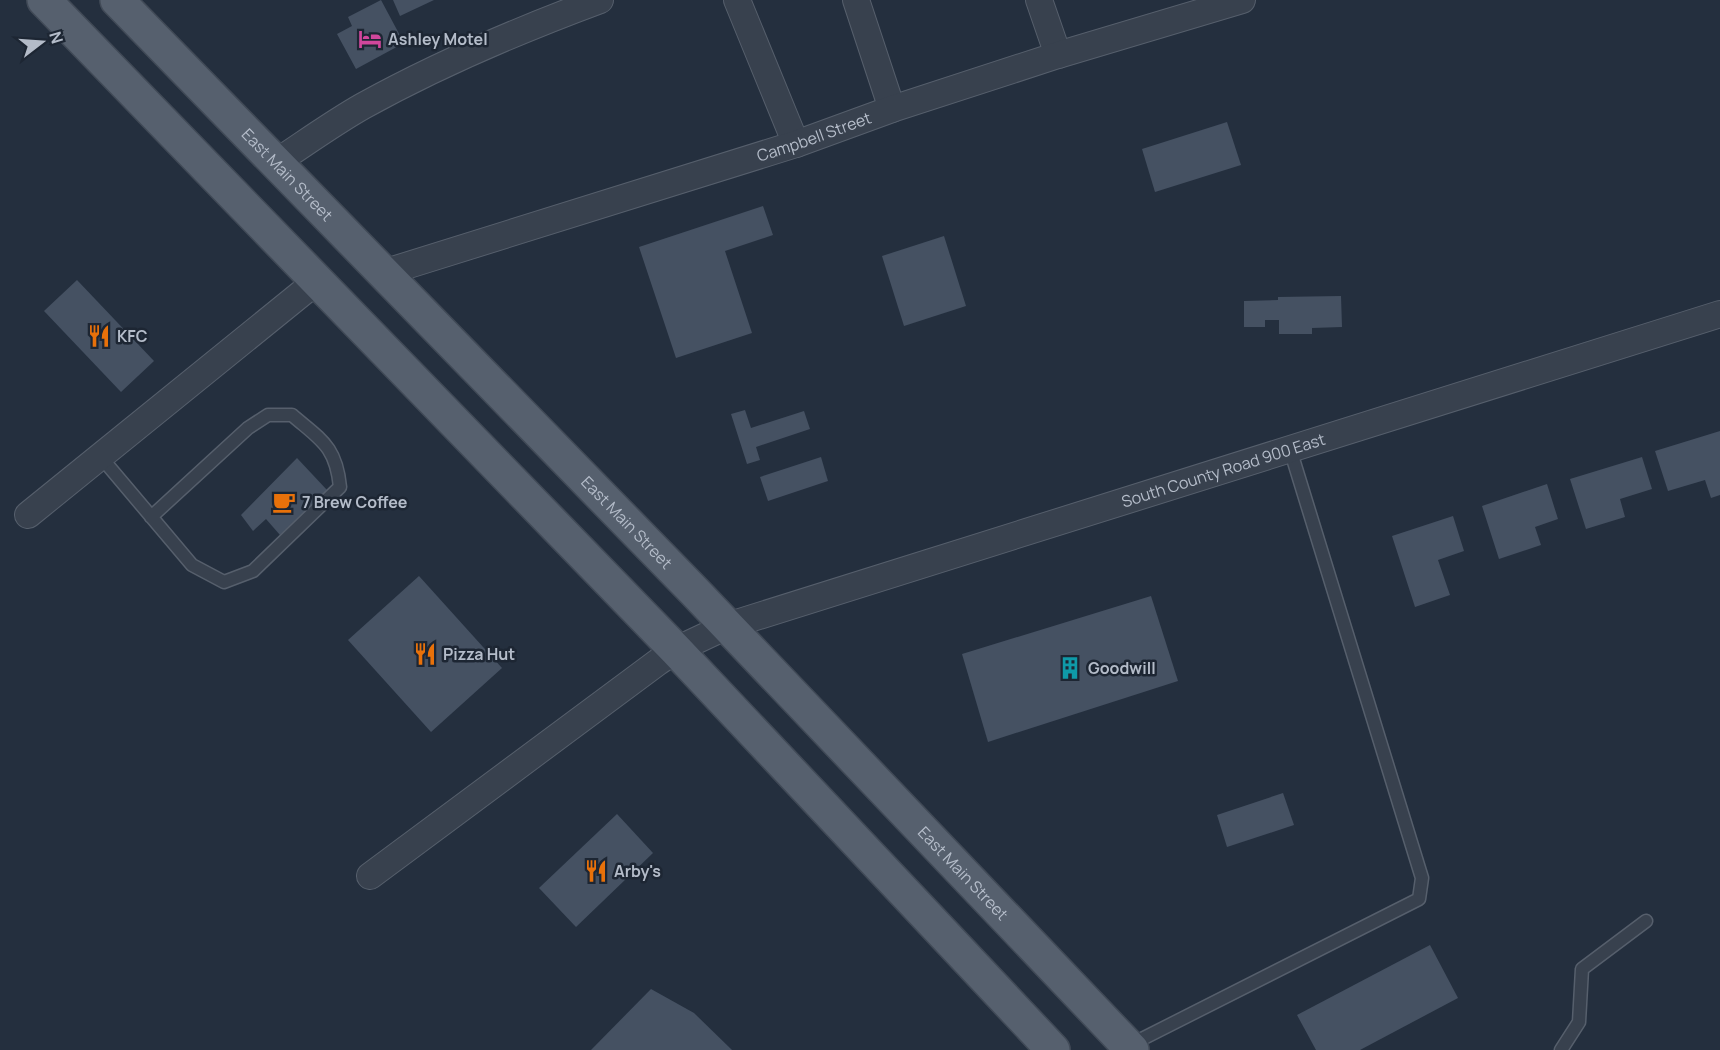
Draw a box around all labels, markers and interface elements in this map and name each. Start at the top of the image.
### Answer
north arrow [12,12,72,72]
hotel icon: Ashley Motel [357,26,383,52]
place label: Ashley Motel [388,28,488,50]
text: N [44,29,69,46]
street label: Campbell Street [754,106,874,167]
street label: East Main Street [237,123,338,226]
restaurant icon: KFC [86,323,112,349]
place label: KFC [117,325,148,347]
street label: South County Road 900 East [1119,428,1328,512]
street label: East Main Street [577,471,677,574]
cafe icon: 7 Brew Coffee [271,489,297,515]
place label: 7 Brew Coffee [302,491,408,513]
restaurant icon: Pizza Hut [412,641,438,667]
place label: Pizza Hut [443,643,515,665]
building icon: Goodwill [1057,655,1083,681]
place label: Goodwill [1088,657,1156,679]
street label: East Main Street [913,821,1013,925]
restaurant icon: Arby's [583,858,609,884]
place label: Arby's [614,860,661,882]

